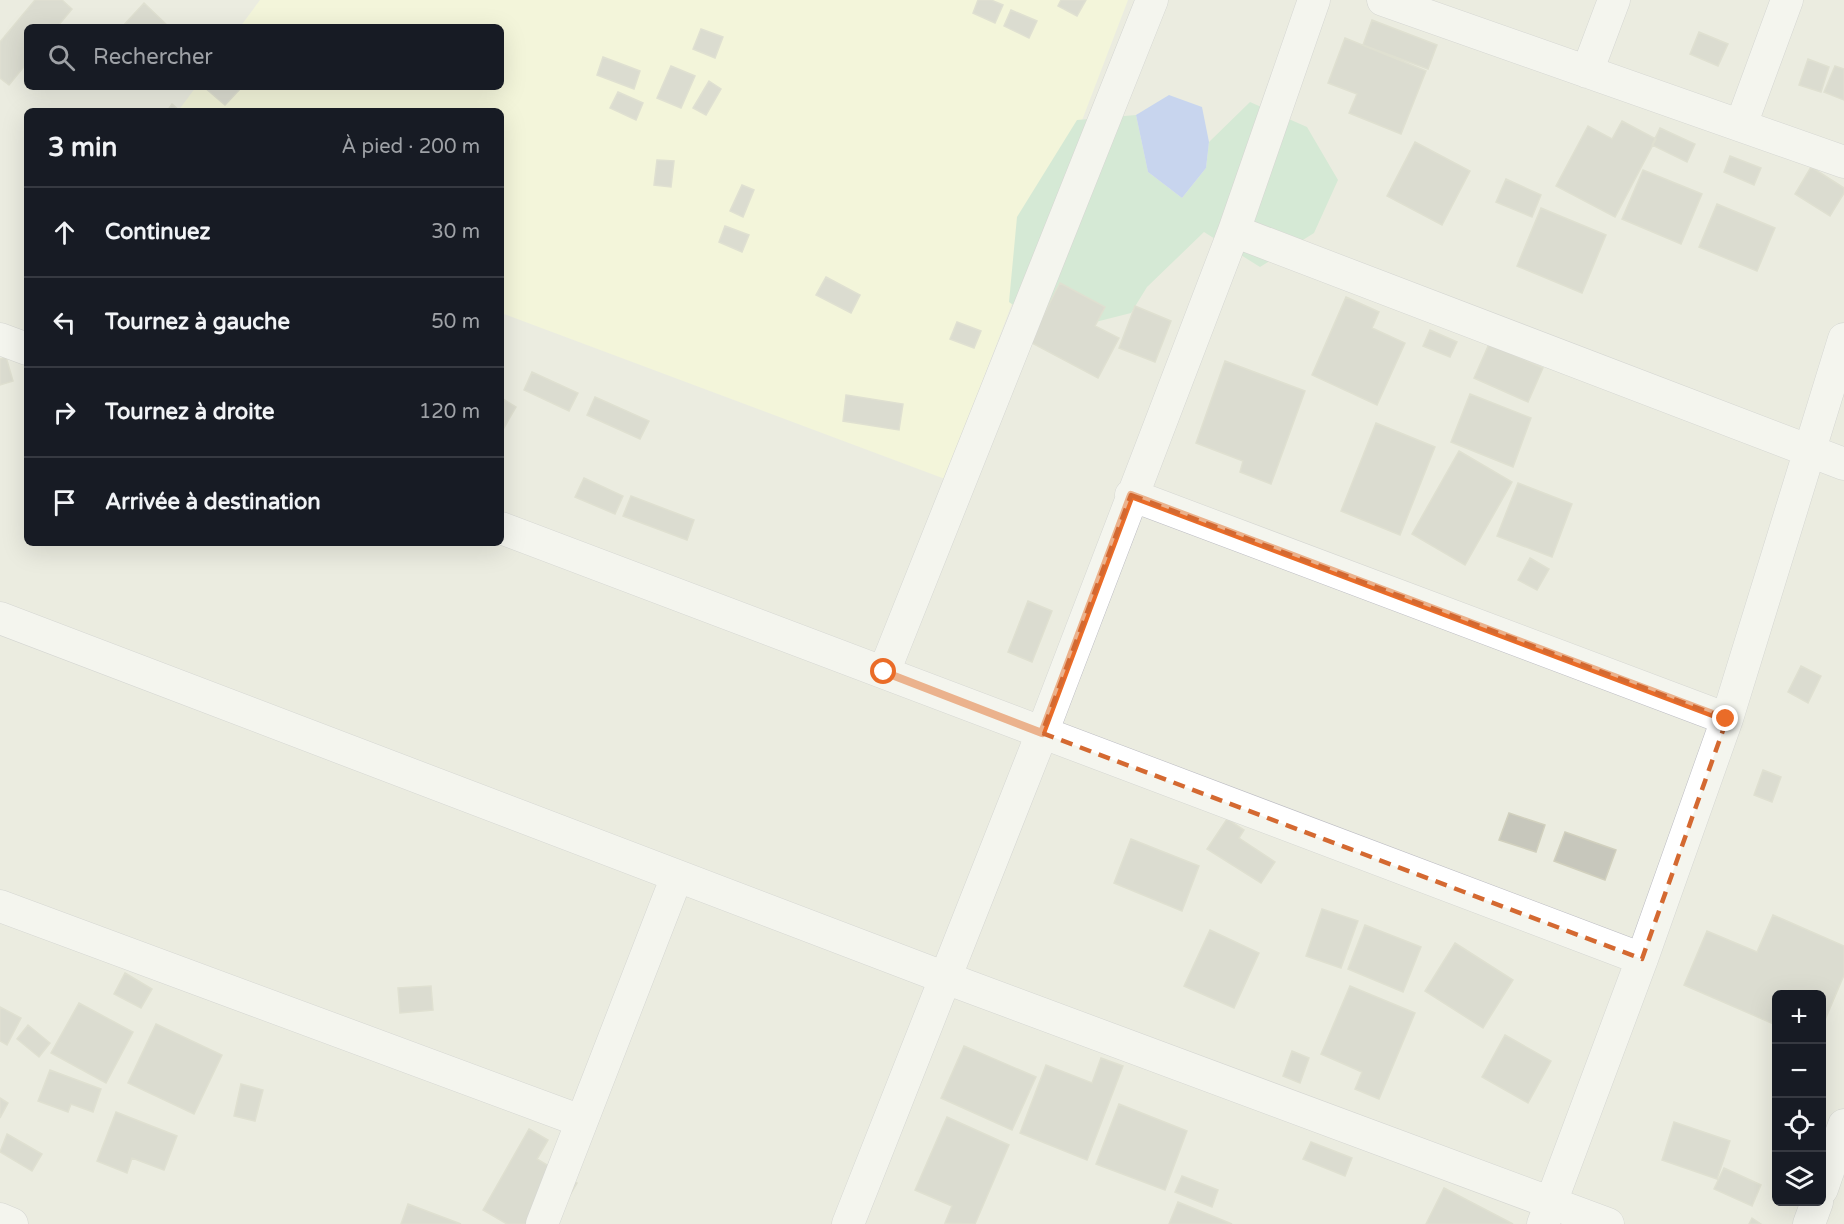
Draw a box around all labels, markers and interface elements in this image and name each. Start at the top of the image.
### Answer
search box [24,24,504,90]
icon: search [45,41,78,74]
text: Rechercher [93,44,213,70]
text: 3 min [48,132,117,163]
text: À pied · 200 m [342,135,480,159]
icon: ahead [48,216,81,249]
text: Continuez [105,219,210,245]
text: 30 m [431,220,480,244]
icon: left [48,306,81,339]
text: Tournez à gauche [105,309,290,335]
text: 50 m [431,310,480,334]
icon: right [48,396,81,429]
text: Tournez à droite [105,399,274,425]
text: 120 m [419,400,480,424]
icon: arrive [48,486,81,519]
text: Arrivée à destination [105,489,321,515]
route start [870,658,896,684]
route end [1712,705,1738,731]
map controls [1772,990,1826,1206]
button: + [1772,990,1826,1044]
button: − [1772,1044,1826,1098]
button: locate [1772,1098,1826,1152]
button: layers [1772,1152,1826,1206]

